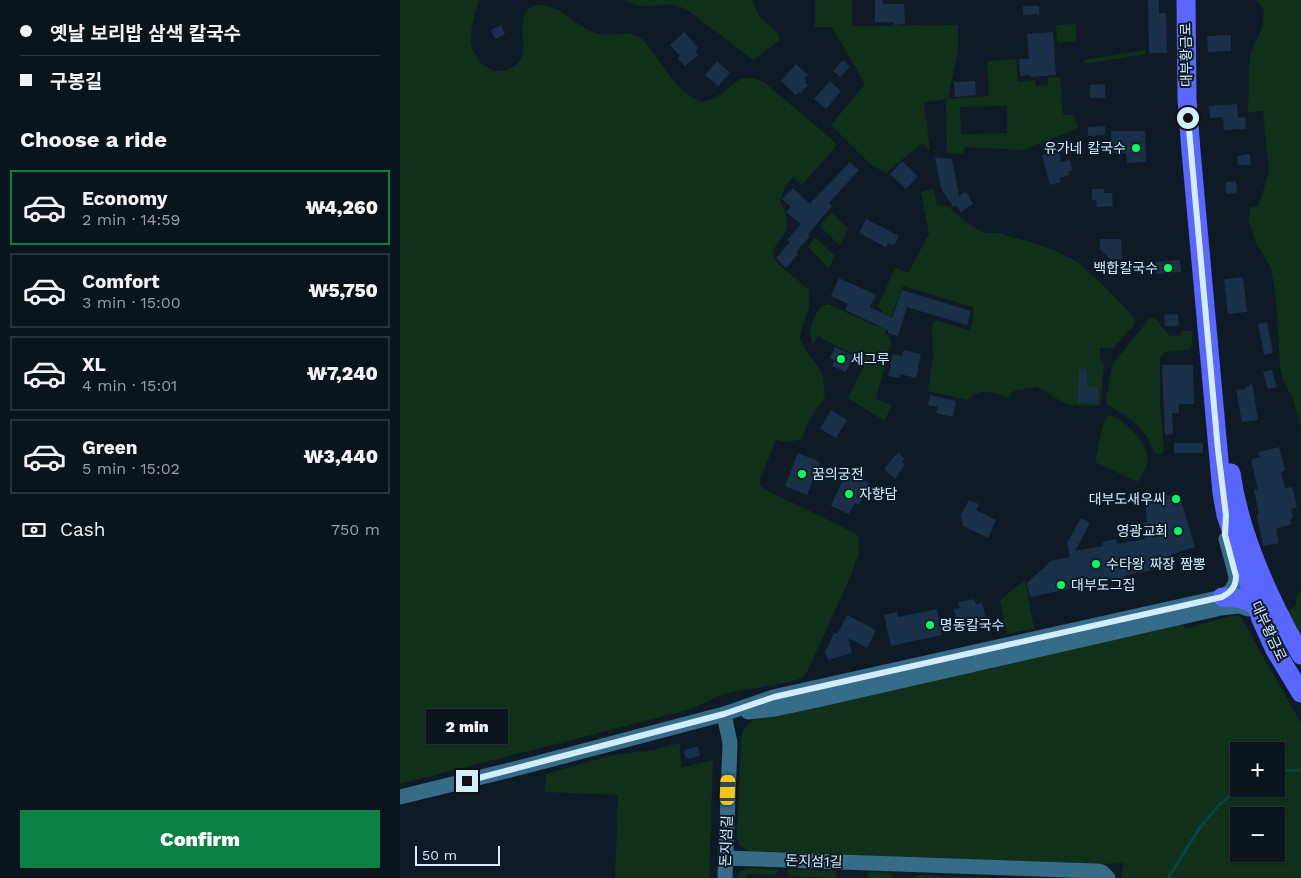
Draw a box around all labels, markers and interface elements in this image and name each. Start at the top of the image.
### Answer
text: 옛날 보리밥 삼색 칼국수 [50,22,241,45]
street label: 대부황금로 [1177,23,1195,87]
text: 구봉길 [50,70,102,93]
route start [1177,107,1199,129]
text: Choose a ride [20,127,167,152]
place label: 유가네 칼국수 [1044,140,1126,156]
marker: 유가네 칼국수 [1130,142,1142,154]
icon: car [22,185,67,230]
text: Economy [82,187,167,210]
text: ₩4,260 [305,196,378,219]
text: 2 min · 14:59 [82,210,180,229]
place label: 백합칼국수 [1094,260,1158,276]
marker: 백합칼국수 [1162,262,1174,274]
icon: car [22,268,67,313]
text: Comfort [82,270,160,293]
text: ₩5,750 [309,279,378,302]
text: 3 min · 15:00 [82,293,181,312]
icon: car [22,351,67,396]
place label: 세그루 [851,351,890,367]
text: XL [82,353,106,376]
marker: 세그루 [835,353,847,365]
text: ₩7,240 [307,362,378,385]
text: 4 min · 15:01 [82,376,177,395]
icon: car [22,434,67,479]
text: Green [82,436,138,459]
text: ₩3,440 [304,445,378,468]
text: 5 min · 15:02 [82,459,180,478]
place label: 꿈의궁전 [812,466,864,482]
marker: 꿈의궁전 [796,468,808,480]
place label: 자향담 [859,486,898,502]
marker: 자향담 [843,488,855,500]
place label: 대부도새우씨 [1089,491,1166,507]
marker: 대부도새우씨 [1170,493,1182,505]
icon: cash [20,516,48,544]
text: Cash [60,518,106,541]
text: 750 m [331,520,380,539]
place label: 영광교회 [1116,523,1168,539]
marker: 영광교회 [1172,525,1184,537]
place label: 수타왕 짜장 짬뽕 [1106,556,1206,572]
marker: 수타왕 짜장 짬뽕 [1090,558,1102,570]
place label: 대부도그집 [1071,577,1135,593]
marker: 대부도그집 [1055,579,1067,591]
street label: 대부황금로 [1248,598,1290,664]
place label: 명동칼국수 [940,617,1005,633]
marker: 명동칼국수 [924,619,936,631]
callout: 2 min [426,708,508,744]
text: 2 min [445,717,489,736]
map controls [1230,742,1285,862]
button: + [1230,742,1285,797]
route end [456,770,478,792]
car [719,775,736,805]
button: − [1230,807,1285,862]
button: Confirm [20,810,380,868]
street label: 돈지섬길 [717,815,735,867]
scale bar [415,843,500,866]
text: 50 m [422,847,457,863]
street label: 돈지섬1길 [785,852,843,870]

